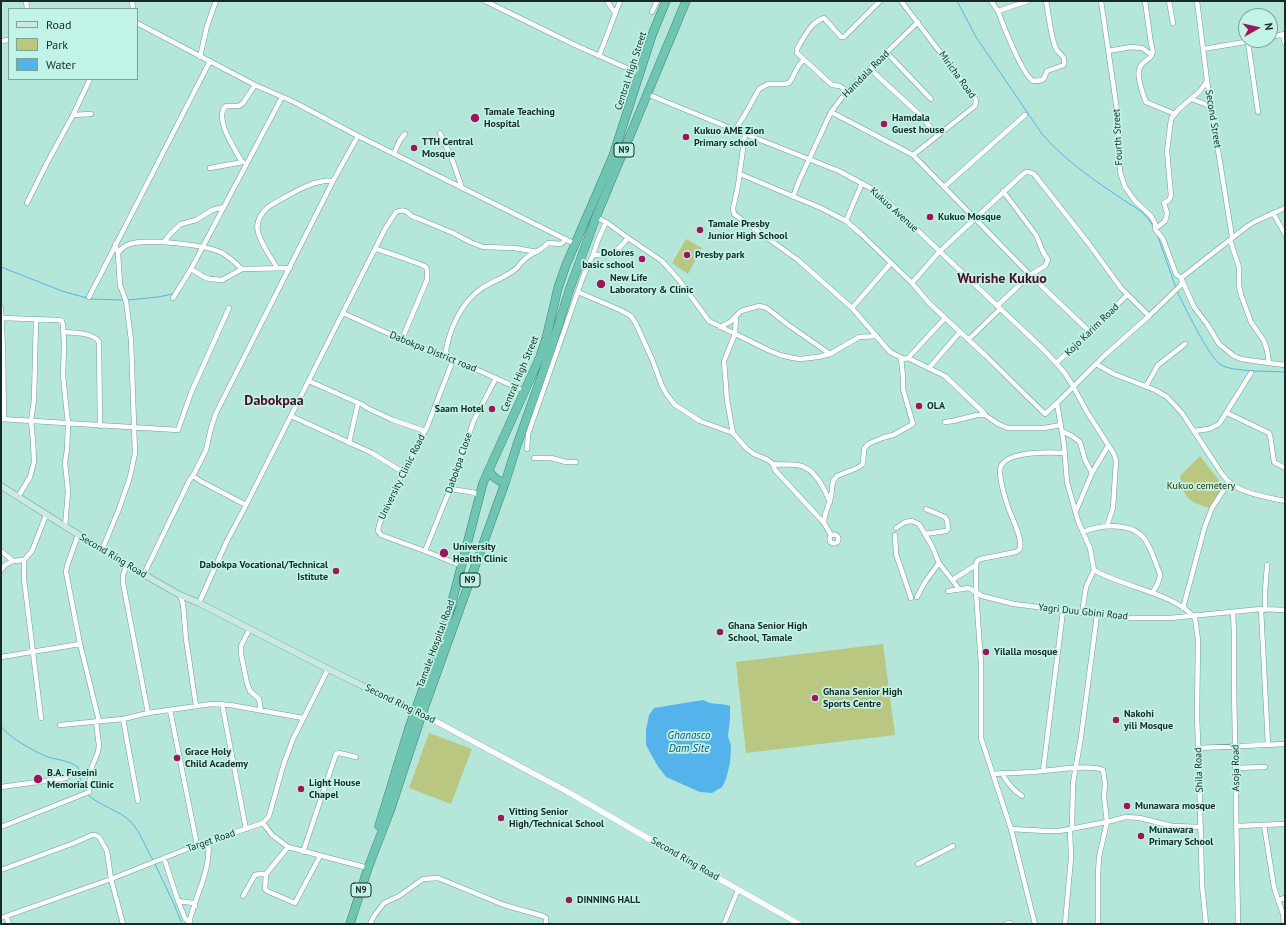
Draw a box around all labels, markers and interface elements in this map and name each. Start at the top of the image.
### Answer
legend [8,8,138,80]
north arrow [1238,8,1278,48]
text: Road [46,17,71,32]
text: N [1261,22,1276,31]
street label: Central High Street [613,30,649,112]
text: Park [46,37,68,52]
street label: Hamdala Road [840,48,892,100]
street label: Miricha Road [936,49,978,101]
text: Water [46,57,76,72]
street label: Second Street [1202,89,1224,149]
place label: Tamale Teaching Hospital [484,106,555,130]
street label: Fourth Street [1111,108,1125,166]
marker: Tamale Teaching Hospital [469,112,481,124]
place label: Hamdala Guest house [892,112,944,136]
marker: Hamdala Guest house [879,119,889,129]
place label: Kukuo AME Zion Primary school [694,125,764,148]
marker: Kukuo AME Zion Primary school [681,132,691,142]
place label: TTH Central Mosque [422,136,473,160]
marker: TTH Central Mosque [409,143,419,153]
road number: N9 [614,143,634,157]
street label: Kukuo Avenue [867,185,921,235]
place label: Kukuo Mosque [938,211,1001,223]
marker: Kukuo Mosque [925,212,935,222]
place label: Tamale Presby Junior High School [708,218,788,242]
marker: Tamale Presby Junior High School [695,225,705,235]
place label: Dolores basic school [582,247,634,270]
place label: Presby park [695,249,745,261]
marker: Presby park [682,250,692,260]
marker: Dolores basic school [637,254,647,264]
district label: Wurishe Kukuo [957,271,1047,287]
place label: New Life Laboratory & Clinic [610,272,693,296]
marker: New Life Laboratory & Clinic [595,278,607,290]
street label: Kojo Karim Road [1062,301,1122,359]
street label: Dabokpa District road [388,329,478,375]
street label: Central High Street [499,334,541,414]
district label: Dabokpaa [244,393,304,409]
place label: OLA [927,400,945,412]
marker: OLA [914,401,924,411]
place label: Saam Hotel [435,403,484,415]
marker: Saam Hotel [487,404,497,414]
street label: Dabokpa Close [443,431,475,495]
street label: University Clinic Road [376,432,428,522]
park label: Kukuo cemetery [1167,480,1235,492]
street label: Second Ring Road [77,531,149,581]
place label: University Health Clinic [453,541,508,564]
marker: University Health Clinic [438,547,450,559]
place label: Dabokpa Vocational/Technical Istitute [200,559,328,582]
marker: Dabokpa Vocational/Technical Istitute [331,566,341,576]
road number: N9 [460,573,480,587]
street label: Tamale Hospital Road [415,598,457,690]
street label: Yagri Duu Gbini Road [1038,601,1128,623]
place label: Ghana Senior High School, Tamale [728,620,807,644]
marker: Ghana Senior High School, Tamale [715,627,725,637]
place label: Yilalla mosque [994,646,1057,658]
marker: Yilalla mosque [981,647,991,657]
street label: Second Ring Road [363,682,437,726]
place label: Ghana Senior High Sports Centre [823,686,902,710]
marker: Ghana Senior High Sports Centre [810,693,820,703]
place label: Nakohi yili Mosque [1124,708,1173,732]
marker: Nakohi yili Mosque [1111,715,1121,725]
water label: Ghanasco Dam Site [668,729,710,755]
street label: Asoja Road [1230,744,1242,792]
place label: Grace Holy Child Academy [185,746,248,770]
street label: Shila Road [1192,747,1206,793]
marker: Grace Holy Child Academy [172,753,182,763]
place label: B.A. Fuseini Memorial Clinic [47,767,114,790]
marker: B.A. Fuseini Memorial Clinic [32,773,44,785]
place label: Light House Chapel [309,777,360,800]
marker: Light House Chapel [296,784,306,794]
place label: Munawara mosque [1135,800,1215,812]
marker: Munawara mosque [1122,801,1132,811]
place label: Vitting Senior High/Technical School [509,806,604,830]
marker: Vitting Senior High/Technical School [496,813,506,823]
place label: Munawara Primary School [1149,824,1213,848]
street label: Target Road [185,827,237,855]
marker: Munawara Primary School [1136,831,1146,841]
street label: Second Ring Road [649,835,721,883]
road number: N9 [351,883,371,897]
place label: DINNING HALL [577,894,640,906]
marker: DINNING HALL [564,895,574,905]

